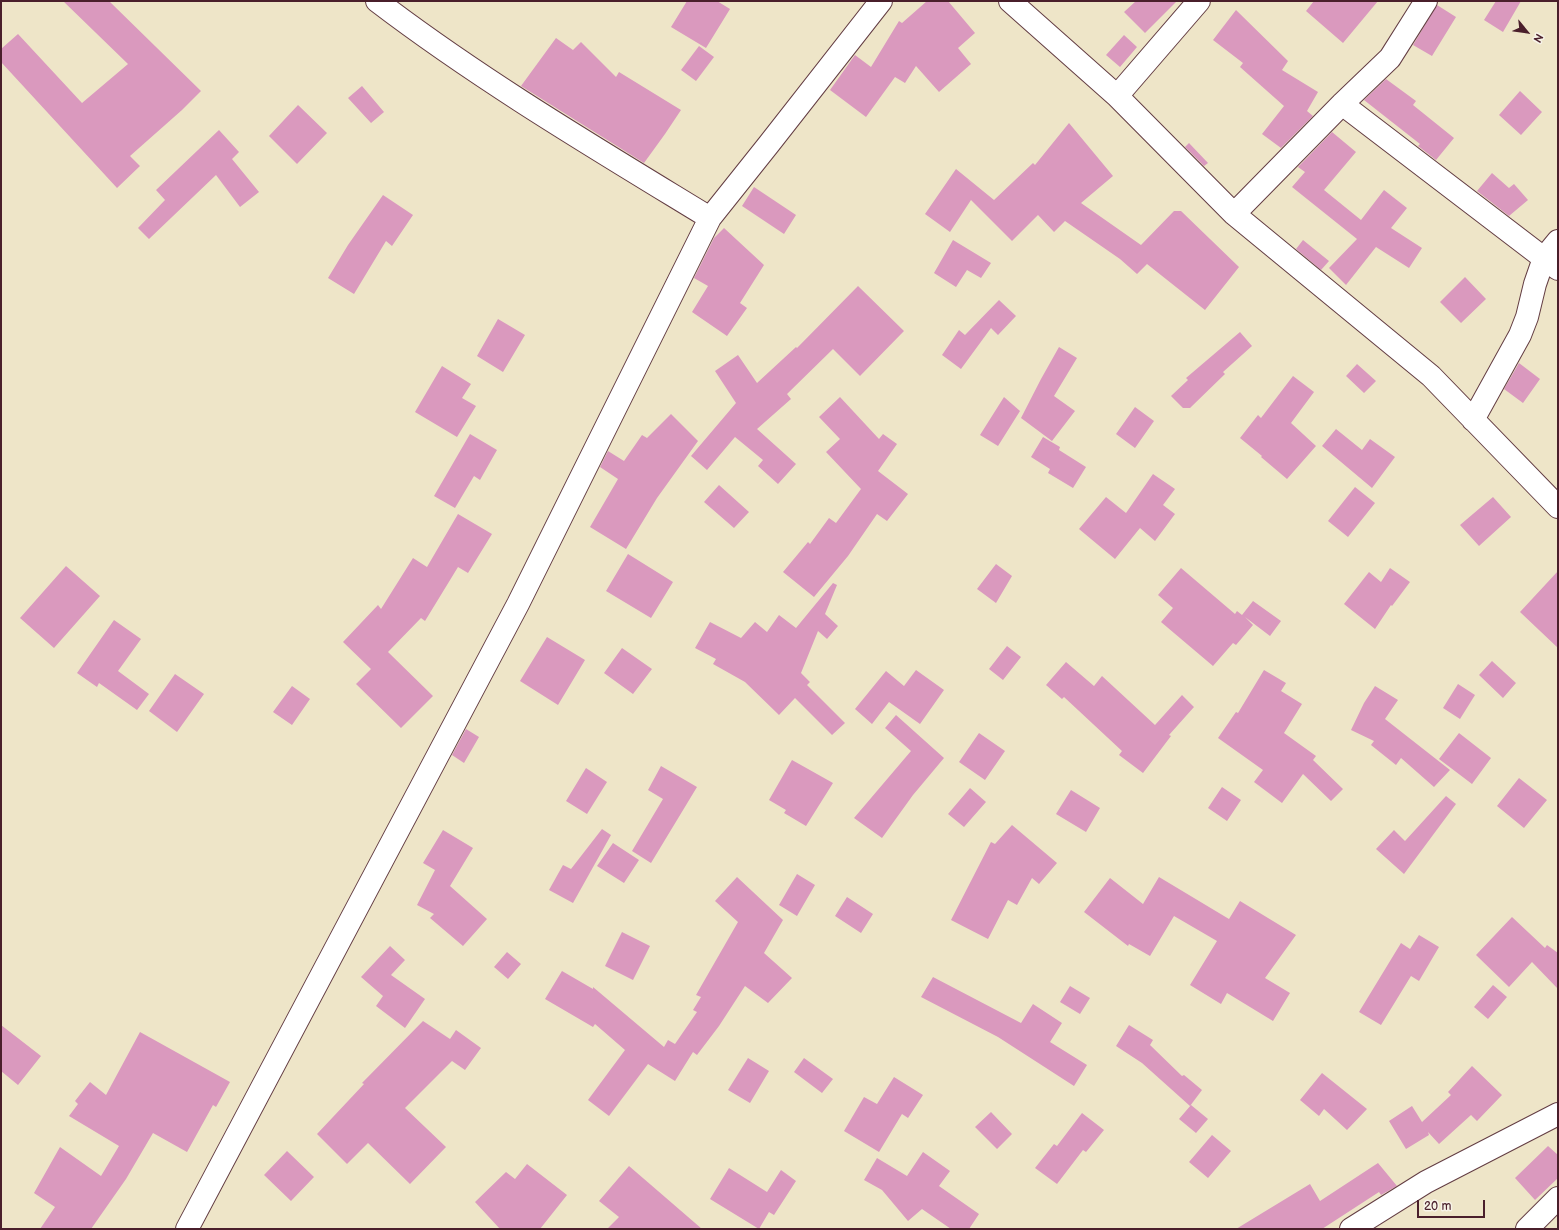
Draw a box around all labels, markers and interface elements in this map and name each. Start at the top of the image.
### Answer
north arrow [1507,12,1547,52]
text: N [1530,31,1546,45]
scale bar [1419,1192,1487,1218]
text: 20 m [1424,1199,1451,1214]

